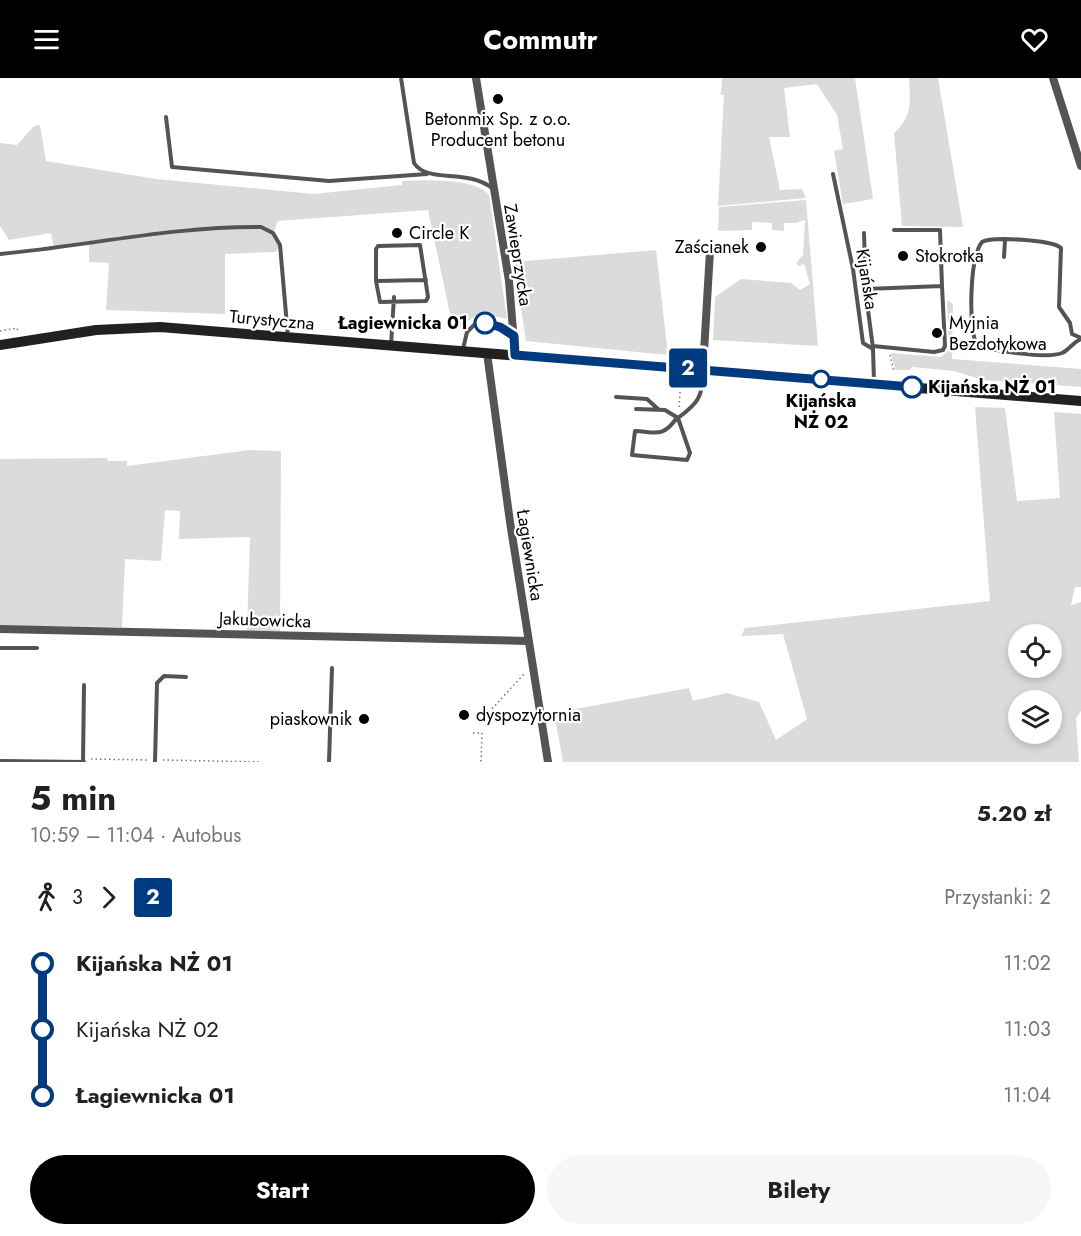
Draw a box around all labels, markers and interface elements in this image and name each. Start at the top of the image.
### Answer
text: Commutr [483,20,598,59]
icon: menu [30,23,63,56]
icon: heart [1018,23,1051,56]
marker: Betonmix Sp. z o.o. Producent betonu [491,92,505,106]
place label: Betonmix Sp. z o.o. Producent betonu [425,106,571,153]
street label: Zawieprzycka [497,202,539,308]
place label: Circle K [409,220,470,246]
marker: Circle K [390,226,404,240]
place label: Zaścianek [675,234,749,260]
marker: Zaścianek [754,240,768,254]
place label: Stokrotka [915,243,984,269]
street label: Kijańska [849,247,885,311]
marker: Stokrotka [896,249,910,263]
street label: Turystyczna [228,303,316,337]
place label: Łagiewnicka 01 [337,310,468,336]
place label: Myjnia Bezdotykowa [949,310,1047,357]
marker: Łagiewnicka 01 [474,312,496,334]
marker: Myjnia Bezdotykowa [930,326,944,340]
line badge: 2 [668,348,708,388]
text: 2 [681,353,695,383]
marker: Kijańska NŻ 02 [812,370,830,388]
place label: Kijańska NŻ 01 [928,374,1056,400]
marker: Kijańska NŻ 01 [901,376,923,398]
place label: Kijańska NŻ 02 [786,388,856,435]
street label: Łagiewnicka [510,506,550,603]
street label: Jakubowicka [217,605,311,635]
map controls [1008,624,1062,744]
button: locate [1008,624,1062,678]
button: layers [1008,690,1062,744]
place label: dyspozytornia [476,702,581,728]
place label: piaskownik [270,706,352,732]
marker: dyspozytornia [457,708,471,722]
marker: piaskownik [357,712,371,726]
text: 5 min [30,775,116,822]
text: 5.20 zł [977,797,1051,829]
text: 10:59 – 11:04 · Autobus [30,821,241,850]
icon: walk [30,881,63,914]
icon: forward [92,881,125,914]
text: 2 [146,882,160,912]
text: 3 [72,883,83,912]
text: Przystanki: 2 [944,883,1051,912]
text: Kijańska NŻ 01 [76,947,233,979]
text: 11:02 [1004,949,1051,978]
text: Kijańska NŻ 02 [76,1013,219,1045]
text: 11:03 [1004,1015,1051,1044]
text: Łagiewnicka 01 [76,1079,235,1111]
text: 11:04 [1003,1081,1051,1110]
button: Start [30,1155,535,1224]
button: Bilety [547,1155,1051,1224]

